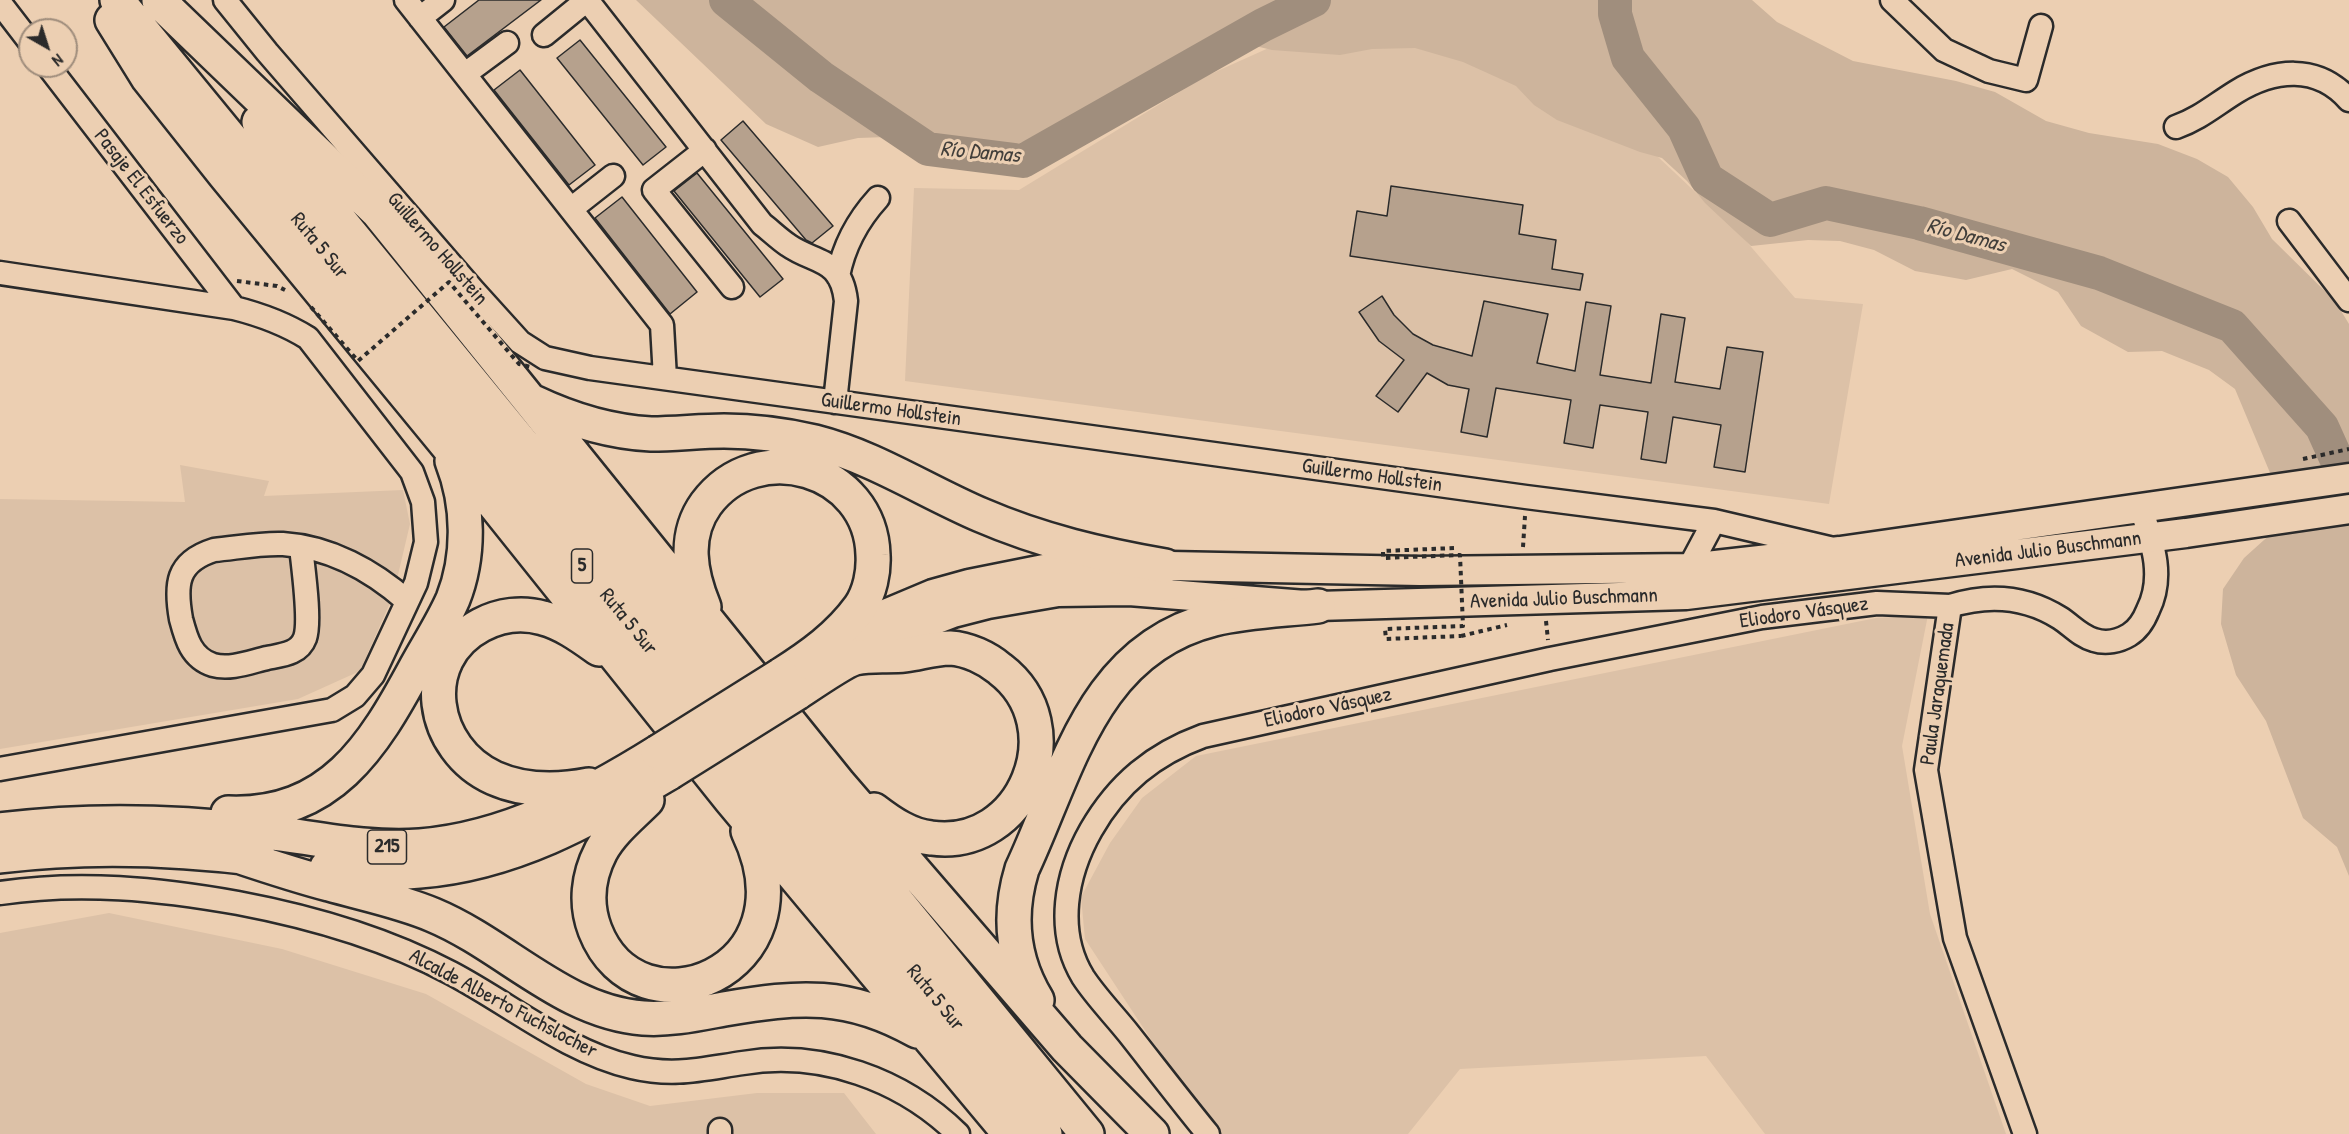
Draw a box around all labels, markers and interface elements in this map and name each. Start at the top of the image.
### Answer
north arrow [18,18,78,78]
text: N [48,49,68,72]
street label: Pasaje El Esfuerzo [88,124,194,250]
water label: Río Damas [939,136,1021,170]
street label: Guillermo Hollstein [381,187,493,311]
street label: Ruta 5 Sur [285,208,353,284]
water label: Río Damas [1924,213,2008,259]
street label: Guillermo Hollstein [819,388,963,432]
street label: Guillermo Hollstein [1300,454,1444,498]
street label: Avenida Julio Buschmann [1953,526,2143,574]
road number: 5 [572,549,592,583]
street label: Avenida Julio Buschmann [1470,583,1658,615]
street label: Ruta 5 Sur [594,584,662,660]
street label: Eliodoro Vásquez [1738,592,1870,634]
street label: Paula Jaraquemada [1916,621,1960,767]
street label: Eliodoro Vásquez [1262,682,1394,734]
road number: 215 [368,830,406,864]
street label: Alcalde Alberto Fuchslocher [405,944,601,1064]
street label: Ruta 5 Sur [901,960,969,1036]

